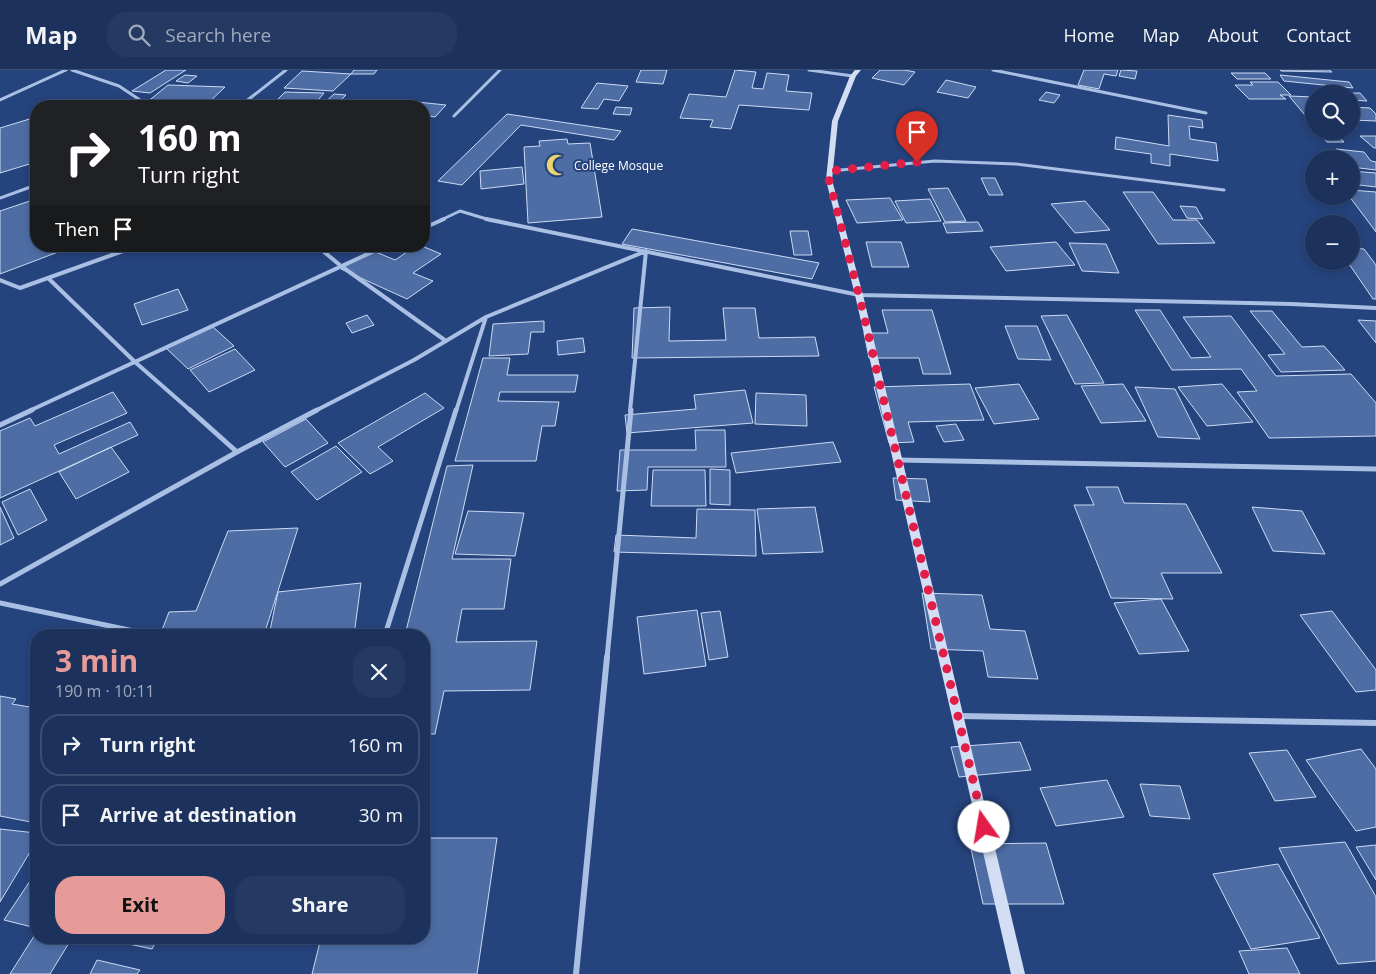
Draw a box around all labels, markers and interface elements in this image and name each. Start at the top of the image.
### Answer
search box [107,12,457,57]
text: Map [25,18,77,51]
icon: search [125,21,153,49]
text: Search here [165,22,271,48]
text: Home [1064,23,1114,47]
text: Map [1142,23,1180,47]
text: About [1208,23,1258,47]
text: Contact [1286,23,1351,47]
map controls [1305,85,1360,270]
button: search [1305,85,1360,140]
pin [896,111,938,162]
text: 160 m [138,114,242,161]
icon: arrive [903,118,931,146]
icon: right [55,120,120,185]
button: + [1305,150,1360,205]
mosque icon: College Mosque [544,152,570,178]
place label: College Mosque [574,157,663,174]
text: Turn right [138,159,240,189]
icon: arrive [109,215,137,243]
button: − [1305,215,1360,270]
text: Then [55,216,99,242]
text: 3 min [55,640,138,681]
button: close [353,646,405,698]
text: 190 m · 10:11 [55,680,155,702]
icon: right [57,731,85,759]
text: Turn right [100,732,195,758]
text: 160 m [348,732,403,758]
position arrow [957,800,1009,852]
icon: arrive [57,801,85,829]
text: Arrive at destination [100,802,297,828]
text: 30 m [359,802,403,828]
button: Exit [55,876,225,934]
button: Share [235,876,405,934]

